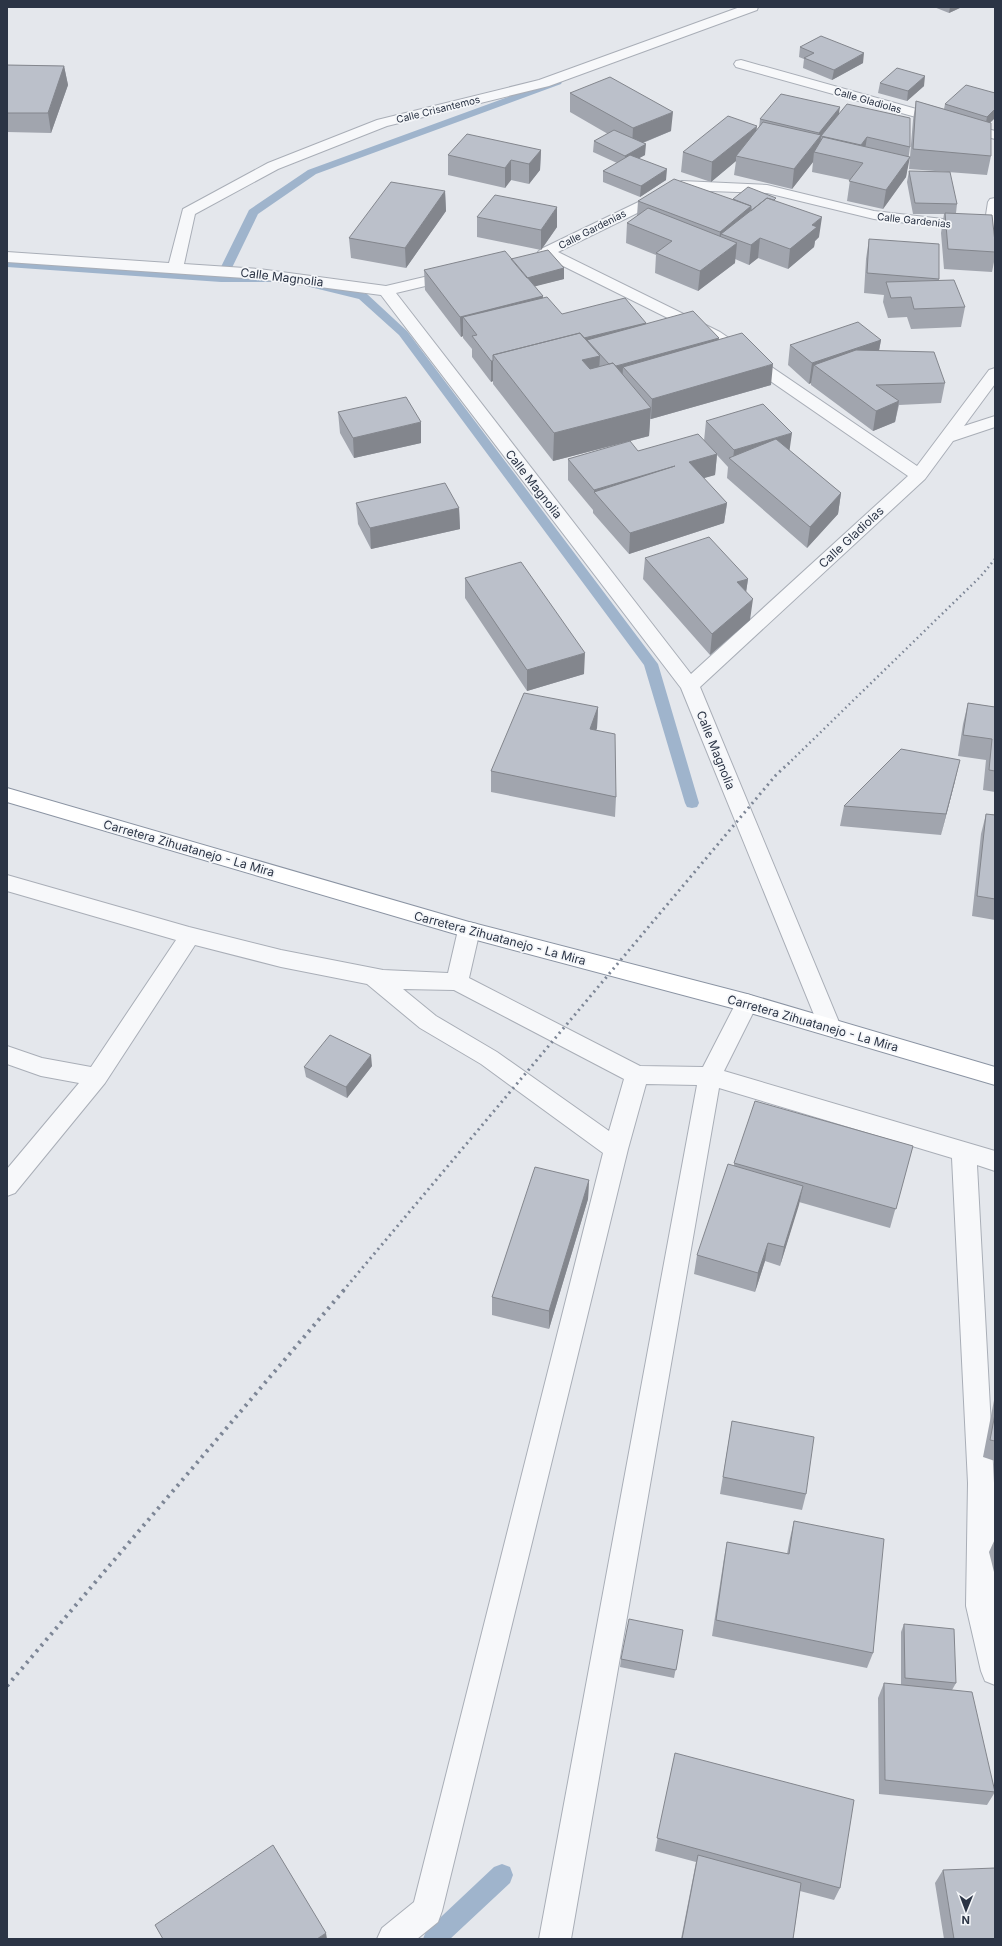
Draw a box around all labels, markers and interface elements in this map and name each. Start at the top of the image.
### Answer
street label: Calle Gladiolas [833,85,903,115]
street label: Calle Crisantemos [395,93,481,125]
street label: Calle Gardenias [556,207,628,251]
street label: Calle Gardenias [876,210,952,230]
street label: Calle Magnolia [240,264,324,290]
street label: Calle Magnolia [502,446,566,522]
street label: Calle Gladiolas [815,503,887,571]
street label: Calle Magnolia [693,708,739,792]
street label: Carretera Zihuatanejo - La Mira [102,816,276,880]
street label: Carretera Zihuatanejo - La Mira [412,908,588,968]
street label: Carretera Zihuatanejo - La Mira [726,991,900,1055]
north arrow [946,1890,986,1930]
text: N [962,1913,970,1927]

